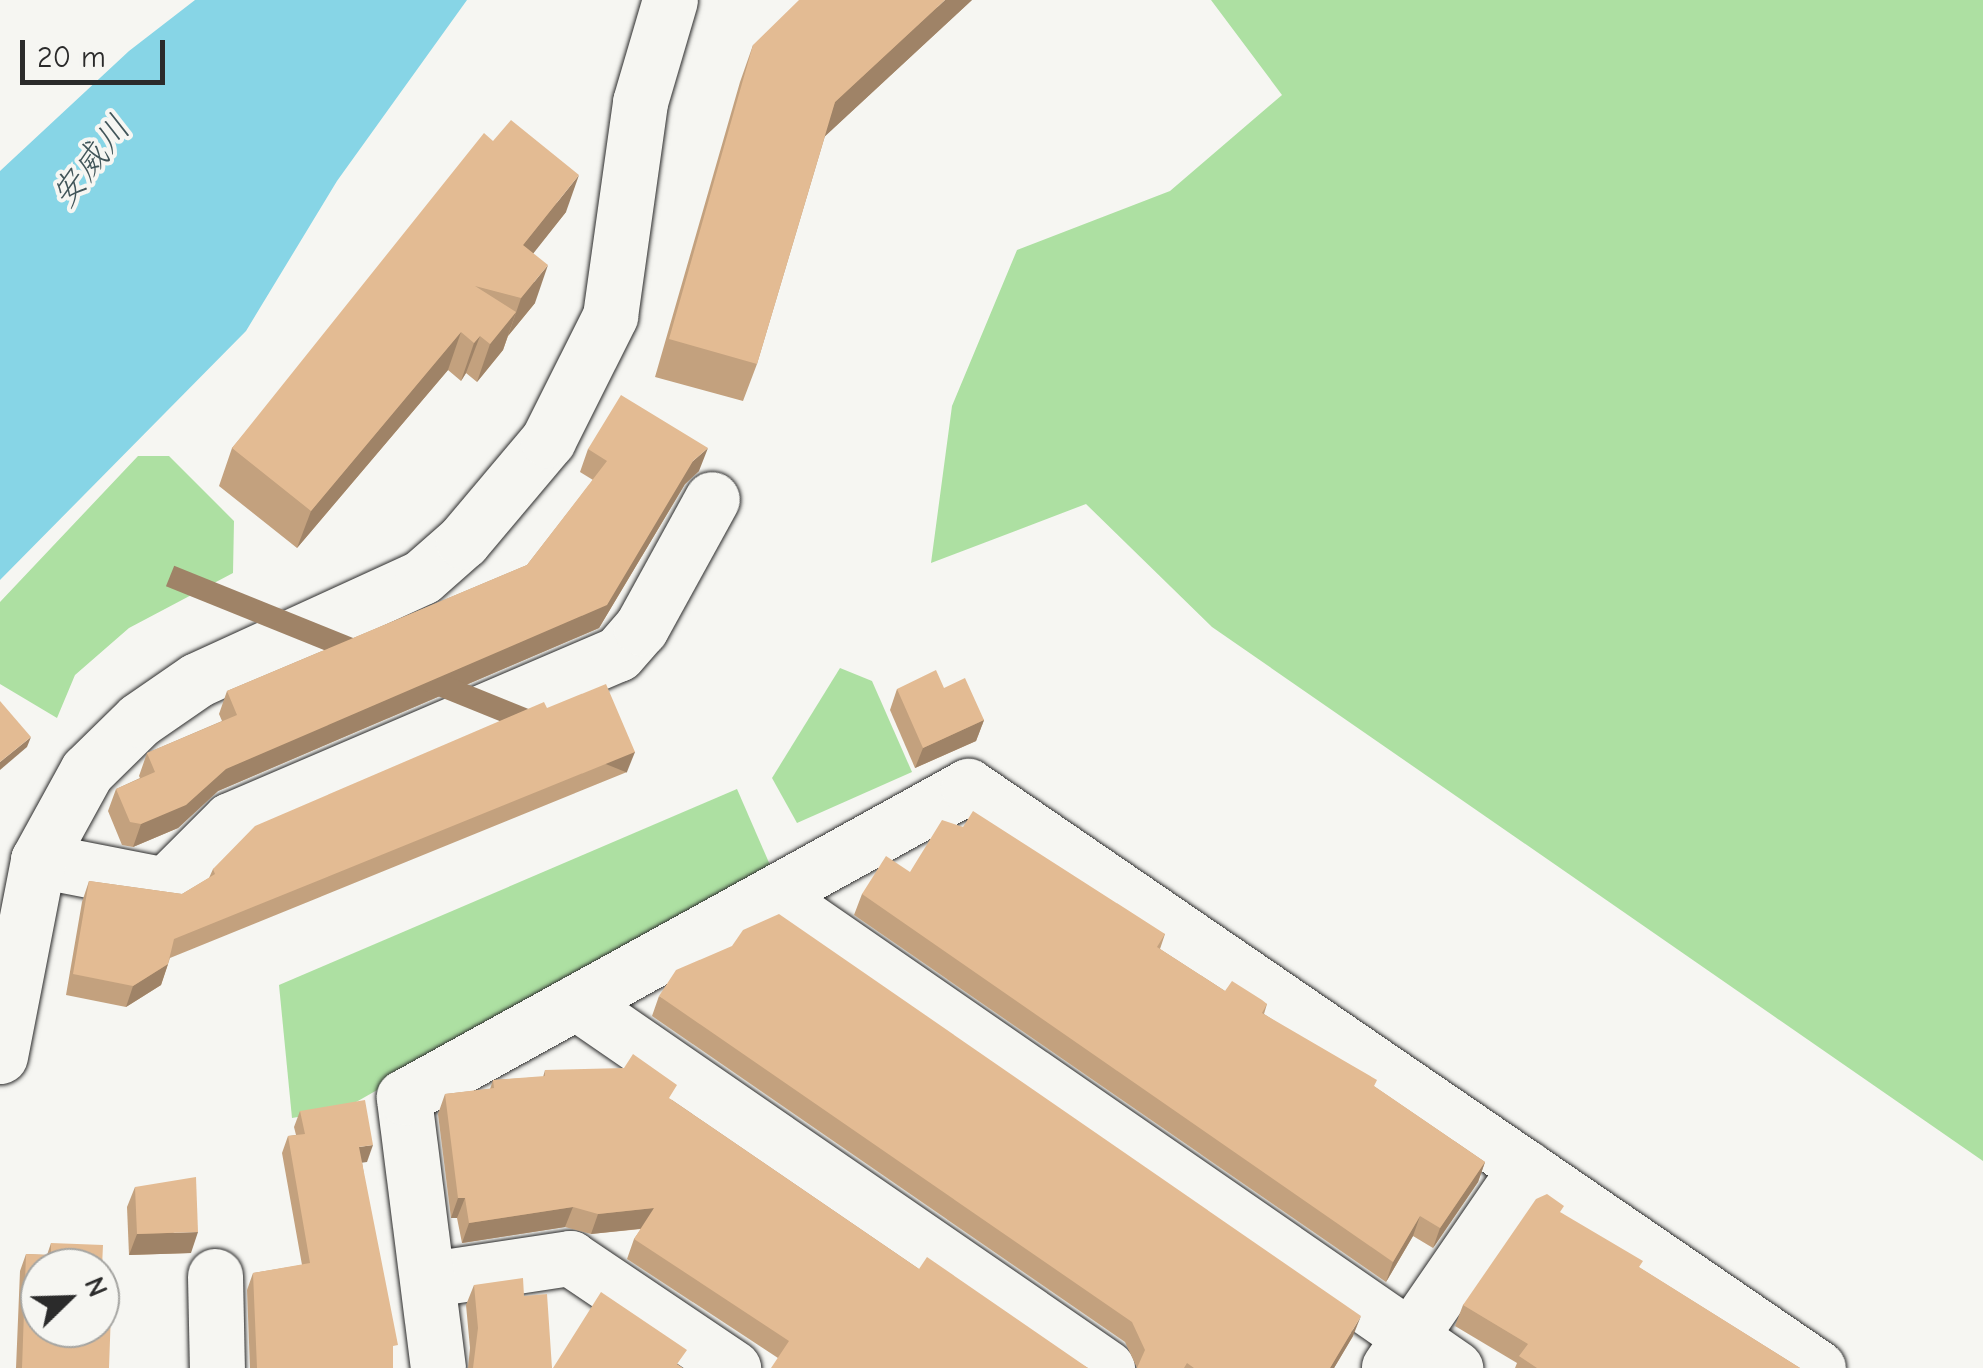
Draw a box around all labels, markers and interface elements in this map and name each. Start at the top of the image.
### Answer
scale bar [25,20,170,82]
text: 20 m [37,40,106,75]
water label: 安威川 [42,108,140,216]
north arrow [20,1248,120,1348]
text: N [77,1272,114,1302]

